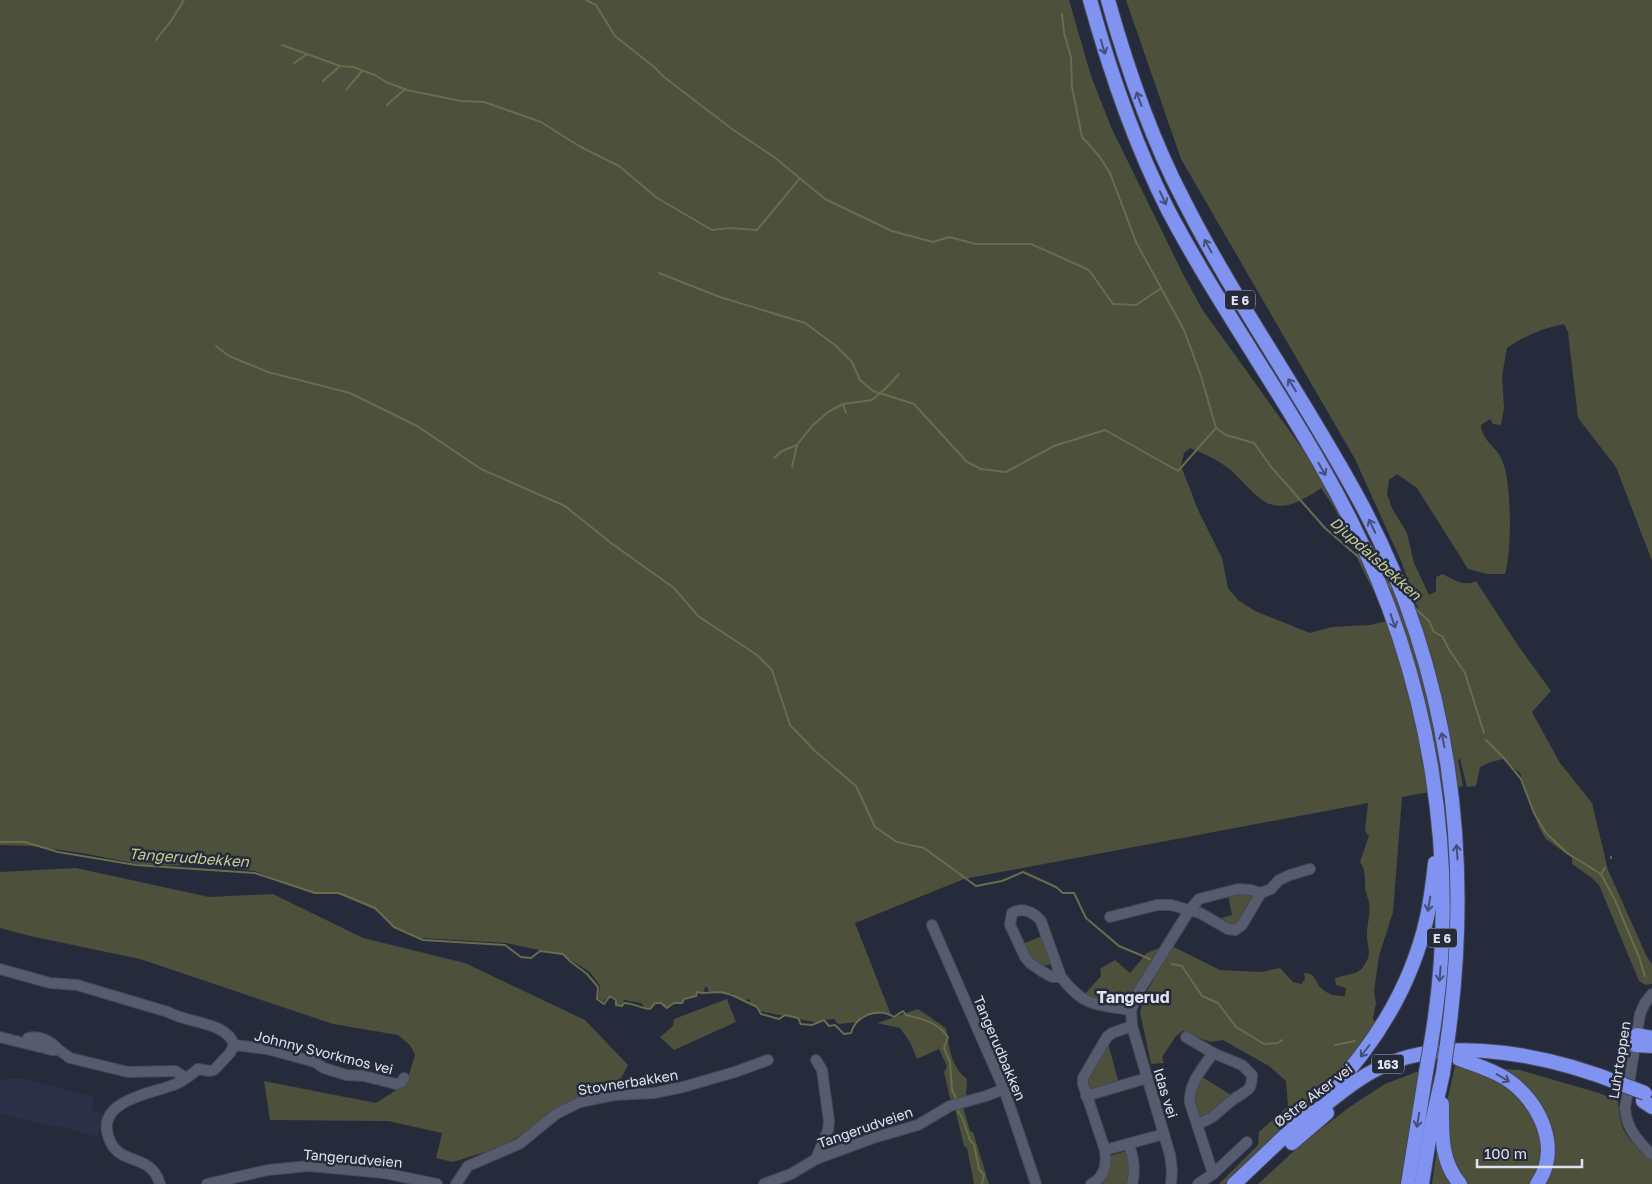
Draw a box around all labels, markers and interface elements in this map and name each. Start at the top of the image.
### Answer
one-way arrow [1099,38,1109,54]
one-way arrow [1134,92,1143,107]
one-way arrow [1158,190,1168,205]
one-way arrow [1203,238,1213,253]
road number: E 6 [1225,290,1255,310]
one-way arrow [1287,378,1297,392]
one-way arrow [1318,462,1328,476]
water label: Djupdalsbekken [1326,513,1426,605]
one-way arrow [1367,519,1377,534]
one-way arrow [1389,613,1398,629]
one-way arrow [1438,732,1448,748]
water label: Tangerudbekken [128,844,250,871]
one-way arrow [1452,845,1462,861]
one-way arrow [1424,895,1434,911]
road number: E 6 [1427,928,1457,948]
one-way arrow [1436,966,1445,982]
district label: Tangerud [1097,987,1170,1007]
street label: Tangerudbakken [970,993,1030,1103]
street label: Luhrtoppen [1604,1020,1634,1100]
street label: Johnny Svorkmos vei [253,1027,395,1077]
one-way arrow [1360,1044,1370,1058]
road number: 163 [1372,1054,1404,1074]
street label: Østre Aker vei [1270,1060,1356,1130]
street label: Stovnerbakken [577,1066,679,1098]
street label: Idas vei [1150,1066,1182,1120]
one-way arrow [1496,1073,1510,1083]
street label: Tangerudveien [815,1103,915,1151]
one-way arrow [1413,1111,1423,1127]
scale bar [1477,1136,1582,1168]
text: 100 m [1484,1144,1527,1162]
street label: Tangerudveien [303,1145,403,1171]

